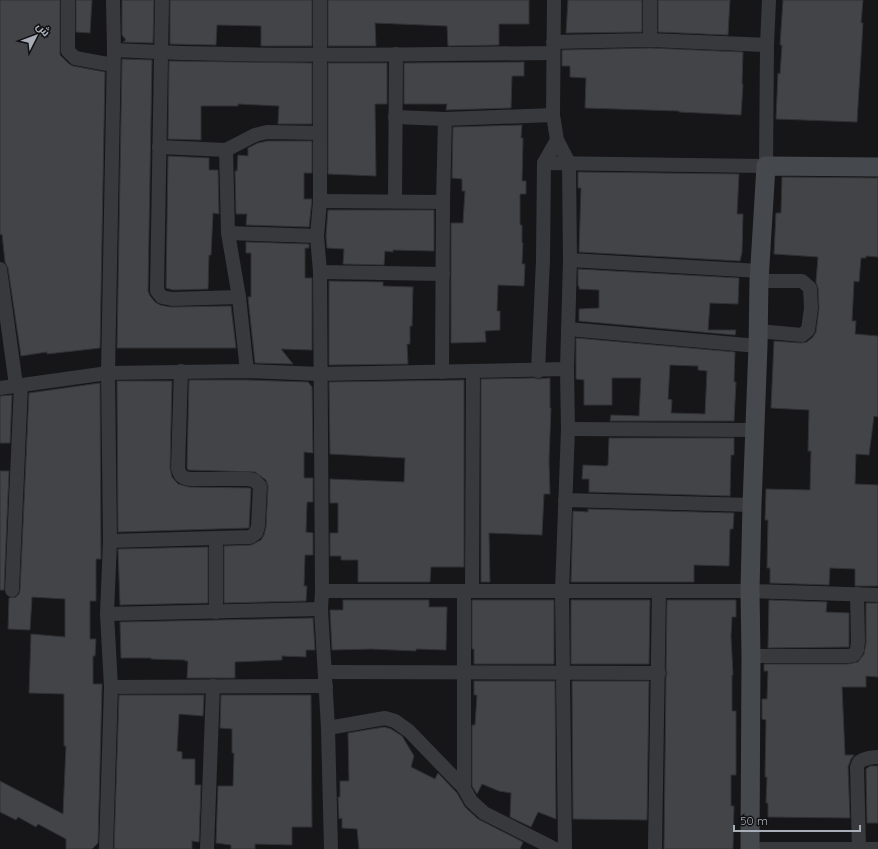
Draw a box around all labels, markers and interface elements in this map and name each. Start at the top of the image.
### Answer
north arrow [16,16,56,56]
text: ش [34,19,53,39]
scale bar [734,807,860,833]
text: 50 m [740,813,768,828]

